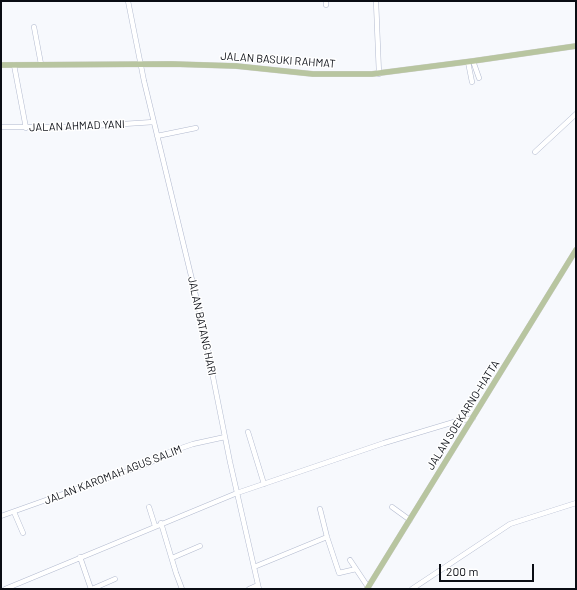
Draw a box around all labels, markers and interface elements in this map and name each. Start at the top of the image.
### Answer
street label: JALAN BASUKI RAHMAT [220,49,336,71]
street label: JALAN AHMAD YANI [29,118,125,134]
street label: JALAN BATANG HARI [185,275,219,377]
street label: JALAN SOEKARNO-HATTA [424,358,502,472]
street label: JALAN KAROMAH AGUS SALIM [42,443,184,507]
scale bar [441,556,536,582]
text: 200 m [446,564,478,578]

